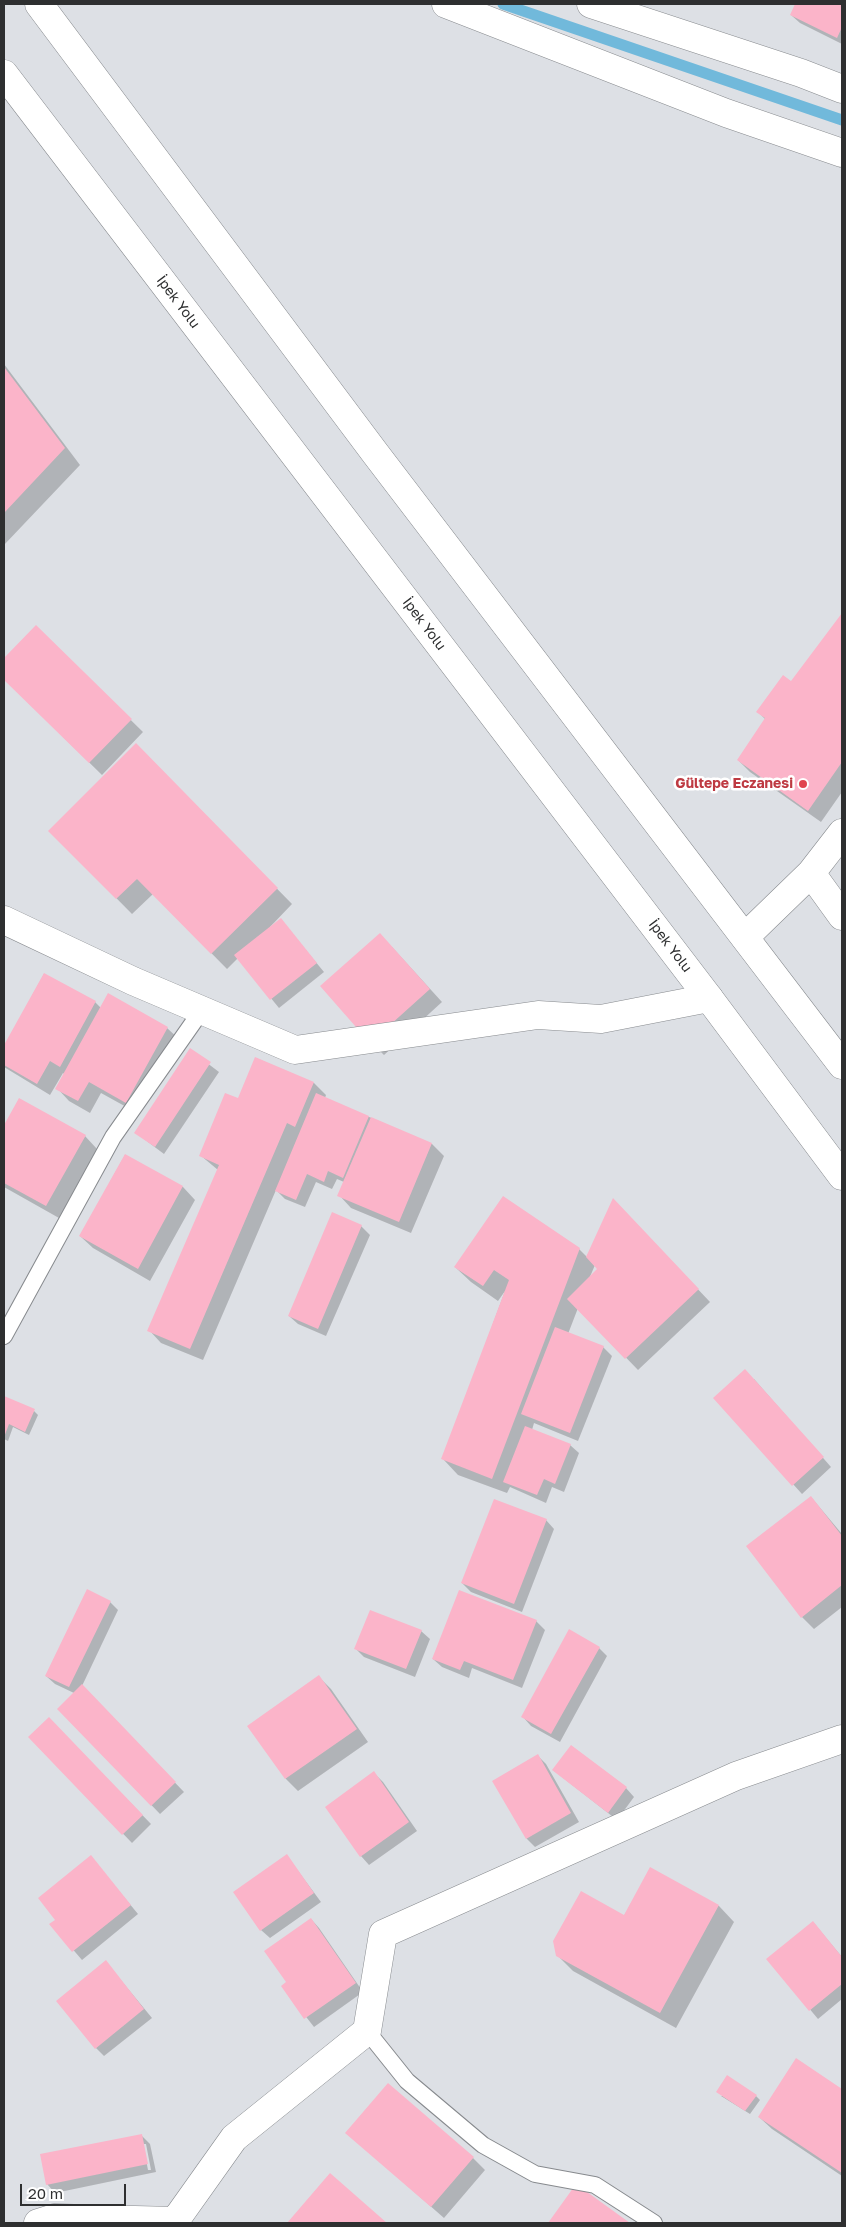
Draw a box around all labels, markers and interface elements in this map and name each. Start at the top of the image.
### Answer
street label: İpek Yolu [153,272,203,332]
street label: İpek Yolu [399,594,449,654]
place label: Gültepe Eczanesi [675,776,793,792]
marker: Gültepe Eczanesi [797,778,809,790]
street label: İpek Yolu [645,916,695,976]
scale bar [22,2174,129,2206]
text: 20 m [28,2184,63,2202]

